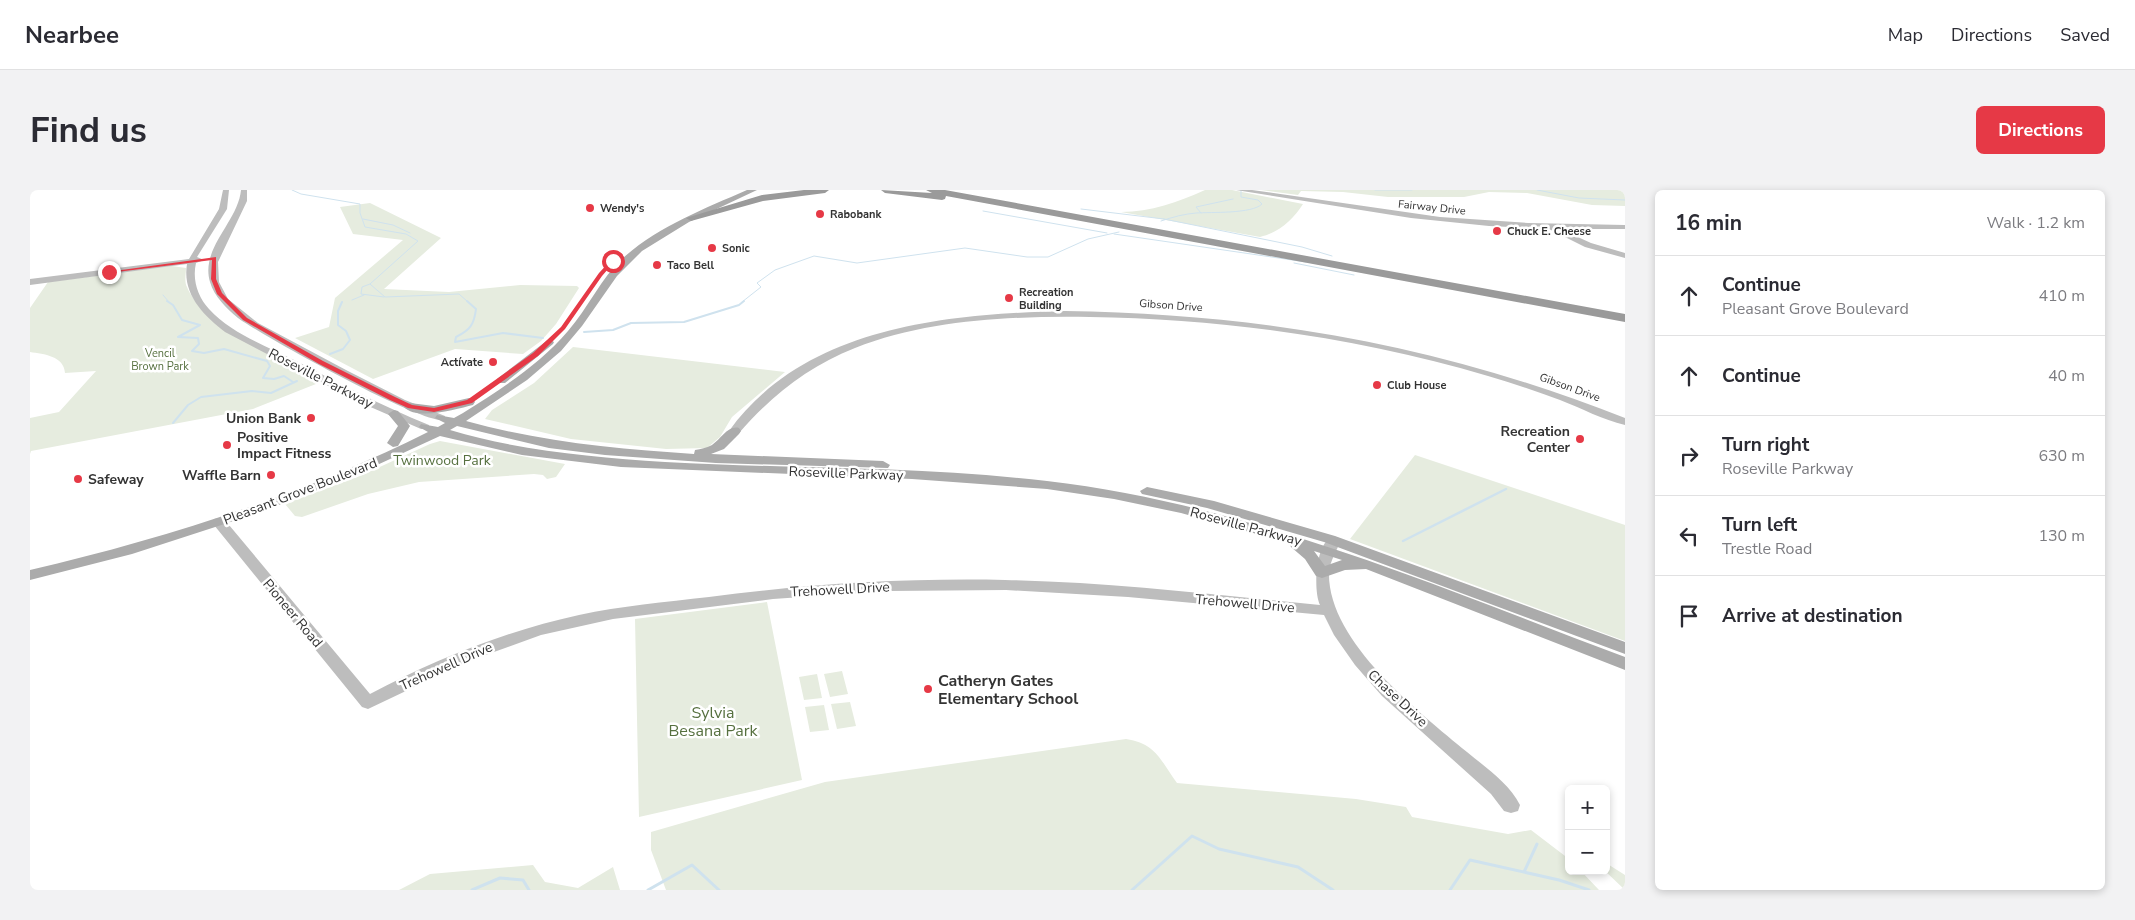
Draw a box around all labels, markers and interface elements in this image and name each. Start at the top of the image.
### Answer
text: Nearbee [25,19,119,51]
text: Map [1888,23,1923,47]
text: Directions [1951,23,2032,47]
text: Saved [2060,23,2110,47]
button: Directions [1976,106,2105,154]
text: Find us [30,107,147,154]
street label: Fairway Drive [1397,196,1467,219]
place label: Wendy's [600,201,644,216]
marker: Wendy's [584,202,596,214]
place label: Rabobank [830,207,882,222]
marker: Rabobank [814,208,826,220]
text: 16 min [1675,209,1742,237]
text: Walk · 1.2 km [1987,212,2085,234]
place label: Chuck E. Cheese [1507,224,1591,239]
marker: Chuck E. Cheese [1491,225,1503,237]
place label: Sonic [722,241,751,256]
marker: Sonic [706,242,718,254]
route start [602,250,625,273]
place label: Taco Bell [667,258,714,273]
marker: Taco Bell [651,259,663,271]
route end [98,261,121,284]
text: Continue [1722,272,1801,298]
icon: ahead [1675,282,1703,310]
place label: Recreation Building [1019,285,1074,313]
text: 410 m [2038,285,2085,307]
marker: Recreation Building [1003,292,1015,304]
street label: Gibson Drive [1139,296,1203,315]
text: Pleasant Grove Boulevard [1722,298,1909,320]
street label: Roseville Parkway [265,344,377,413]
park label: Vencil Brown Park [131,346,189,374]
place label: Actívate [441,355,483,370]
marker: Actívate [487,356,499,368]
icon: ahead [1675,362,1703,390]
text: Continue [1722,363,1801,389]
text: 40 m [2048,365,2085,387]
street label: Gibson Drive [1537,370,1602,405]
place label: Club House [1387,378,1446,393]
marker: Club House [1371,379,1383,391]
place label: Union Bank [226,409,301,428]
marker: Union Bank [305,412,317,424]
place label: Recreation Center [1501,422,1571,457]
place label: Positive Impact Fitness [237,428,331,463]
text: Turn right [1722,432,1809,458]
marker: Recreation Center [1574,433,1586,445]
marker: Positive Impact Fitness [221,439,233,451]
icon: right [1675,442,1703,470]
text: 630 m [2038,445,2085,467]
park label: Twinwood Park [393,451,492,470]
street label: Pleasant Grove Boulevard [220,453,380,530]
text: Roseville Parkway [1722,458,1853,480]
street label: Roseville Parkway [788,462,904,485]
place label: Waffle Barn [182,466,261,485]
marker: Waffle Barn [265,469,277,481]
place label: Safeway [88,470,144,489]
marker: Safeway [72,473,84,485]
street label: Roseville Parkway [1188,502,1305,551]
text: Turn left [1722,512,1797,538]
icon: left [1675,522,1703,550]
text: 130 m [2038,525,2085,547]
text: Trestle Road [1722,538,1812,560]
street label: Pioneer Road [258,575,327,652]
street label: Trehowell Drive [790,577,890,602]
street label: Trehowell Drive [1195,590,1295,617]
icon: arrive [1675,602,1703,630]
text: Arrive at destination [1722,603,1903,629]
street label: Trehowell Drive [397,638,496,695]
street label: Chase Drive [1363,666,1432,731]
place label: Catheryn Gates Elementary School [938,670,1078,710]
marker: Catheryn Gates Elementary School [922,683,934,695]
park label: Sylvia Besana Park [668,702,759,742]
map controls [1565,785,1610,875]
button: + [1565,785,1610,830]
button: − [1565,830,1610,875]

